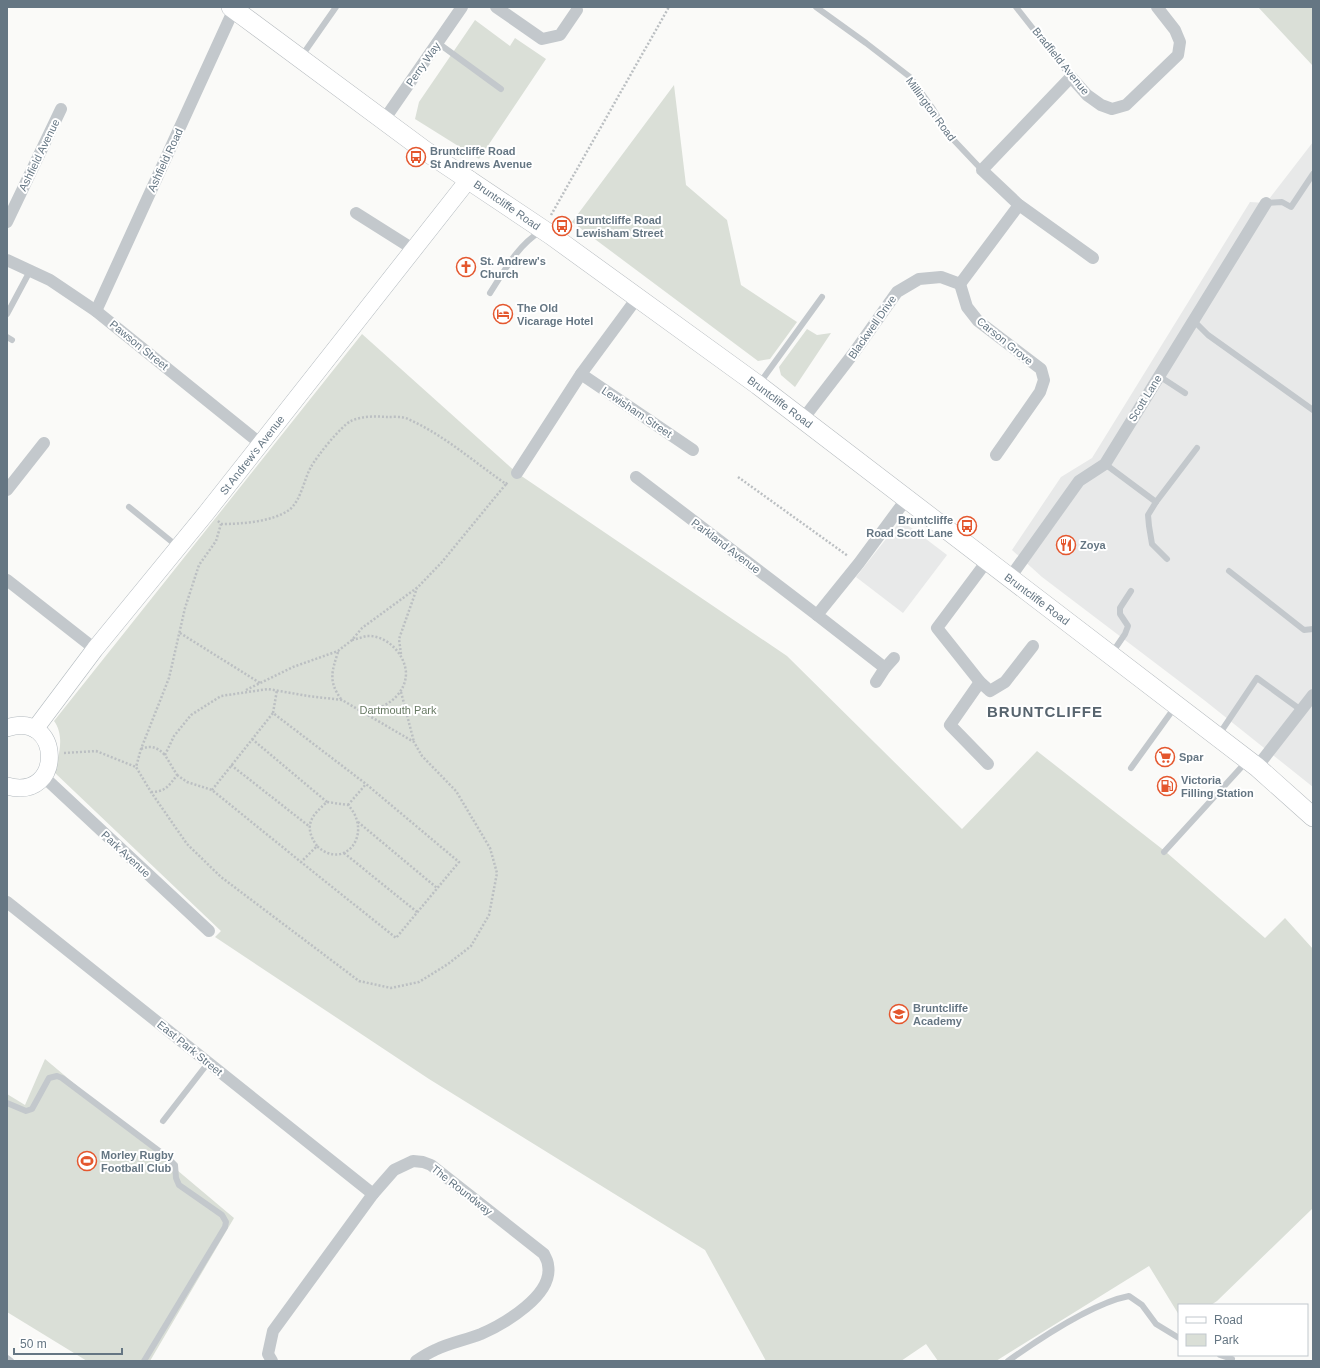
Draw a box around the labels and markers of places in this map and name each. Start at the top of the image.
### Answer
place label: Bruntcliffe Road St Andrews Avenue [430,145,532,170]
bus stop icon: Bruntcliffe Road St Andrews Avenue [405,146,427,168]
place label: Bruntcliffe Road Lewisham Street [576,214,664,239]
bus stop icon: Bruntcliffe Road Lewisham Street [551,215,573,237]
place label: St. Andrew's Church [480,255,546,280]
church icon: St. Andrew's Church [455,256,477,278]
place label: The Old Vicarage Hotel [517,302,593,327]
hotel icon: The Old Vicarage Hotel [492,303,514,325]
place label: Bruntcliffe Road Scott Lane [866,514,953,539]
bus stop icon: Bruntcliffe Road Scott Lane [956,515,978,537]
restaurant icon: Zoya [1055,534,1077,556]
place label: Zoya [1080,539,1107,551]
supermarket icon: Spar [1154,746,1176,768]
place label: Spar [1179,751,1204,763]
place label: Victoria Filling Station [1181,774,1254,799]
fuel station icon: Victoria Filling Station [1156,775,1178,797]
place label: Bruntcliffe Academy [913,1002,968,1027]
school or university icon: Bruntcliffe Academy [888,1003,910,1025]
place label: Morley Rugby Football Club [101,1149,175,1174]
sports icon: Morley Rugby Football Club [76,1150,98,1172]

